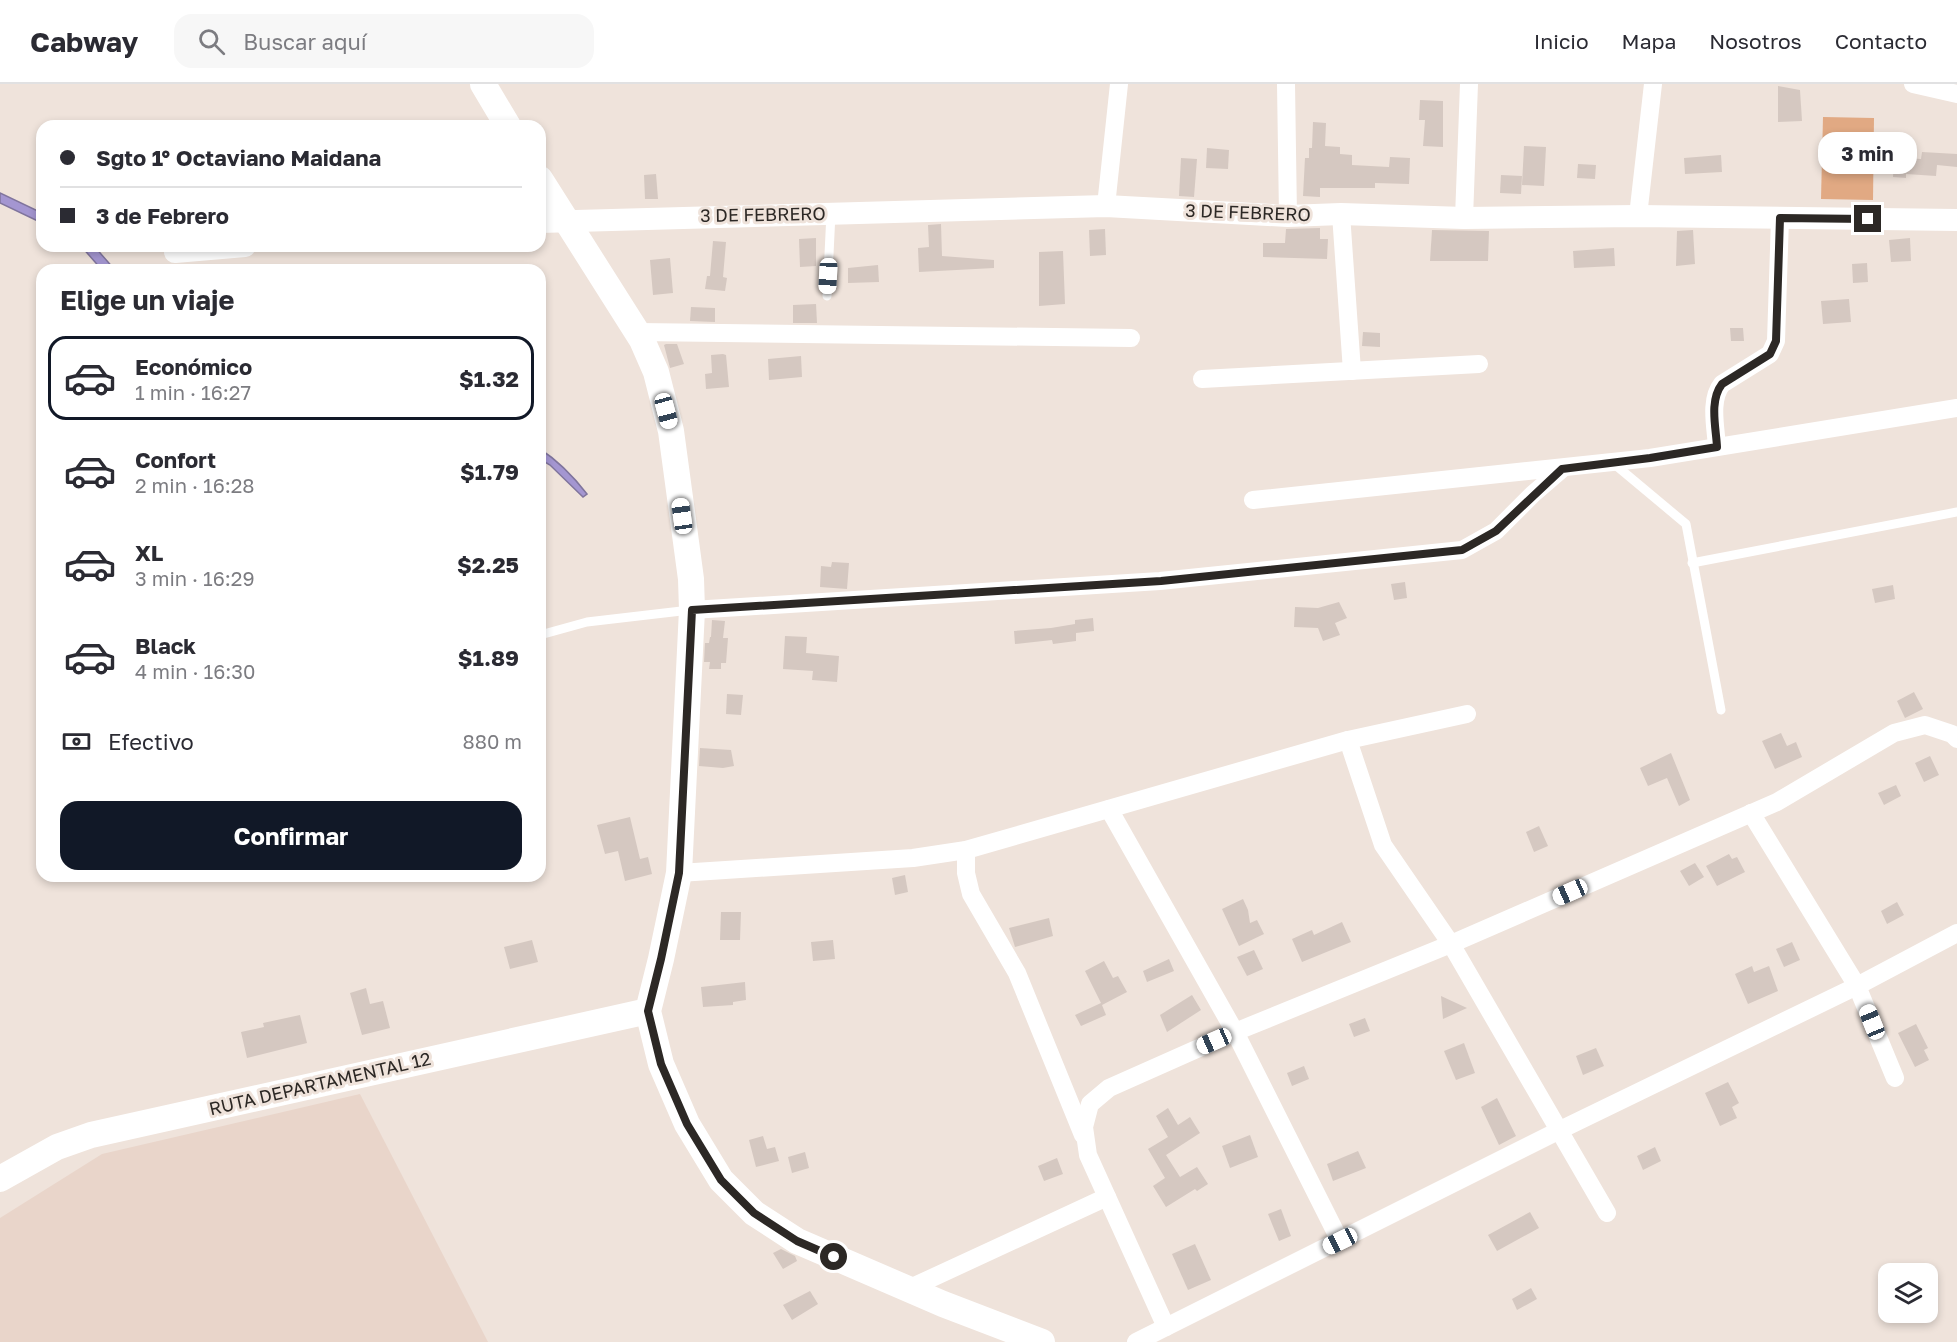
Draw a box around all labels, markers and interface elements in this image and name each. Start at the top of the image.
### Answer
search box [174,14,594,68]
text: Cabway [30,25,138,58]
icon: search [195,25,228,58]
text: Buscar aquí [243,28,367,55]
text: Inicio [1534,28,1589,54]
text: Mapa [1622,28,1676,54]
text: Nosotros [1709,28,1802,54]
text: Contacto [1835,28,1927,54]
callout: 3 min [1818,132,1918,174]
text: 3 min [1841,141,1894,165]
text: Sgto 1° Octaviano Maidana [96,144,381,171]
street label: 3 DE FEBRERO [1185,199,1311,225]
text: 3 de Febrero [96,202,229,229]
street label: 3 DE FEBRERO [700,202,826,226]
route end [1854,205,1881,232]
car [818,258,838,294]
text: Elige un viaje [60,284,234,316]
icon: car [63,351,117,405]
text: Económico [135,353,252,380]
text: $1.32 [459,365,519,392]
text: 1 min · 16:27 [135,380,251,404]
car [653,391,679,431]
icon: car [63,444,117,498]
text: Confort [135,446,216,473]
text: $1.79 [460,458,519,485]
text: 2 min · 16:28 [135,473,255,497]
car [671,497,693,535]
icon: car [63,537,117,591]
text: XL [135,539,163,566]
text: $2.25 [457,551,519,578]
text: 3 min · 16:29 [135,566,255,590]
icon: car [63,630,117,684]
text: Black [135,632,196,659]
text: $1.89 [458,644,519,671]
text: 4 min · 16:30 [135,659,255,683]
icon: cash [60,725,93,758]
text: Efectivo [108,728,194,755]
text: 880 m [463,729,522,753]
button: Confirmar [60,801,522,870]
car [1550,876,1590,908]
car [1857,1002,1887,1042]
car [1194,1025,1234,1057]
street label: RUTA DEPARTAMENTAL 12 [207,1047,433,1119]
car [1320,1225,1360,1257]
route start [820,1243,847,1270]
map controls [1878,1263,1938,1323]
button: layers [1878,1263,1938,1323]

